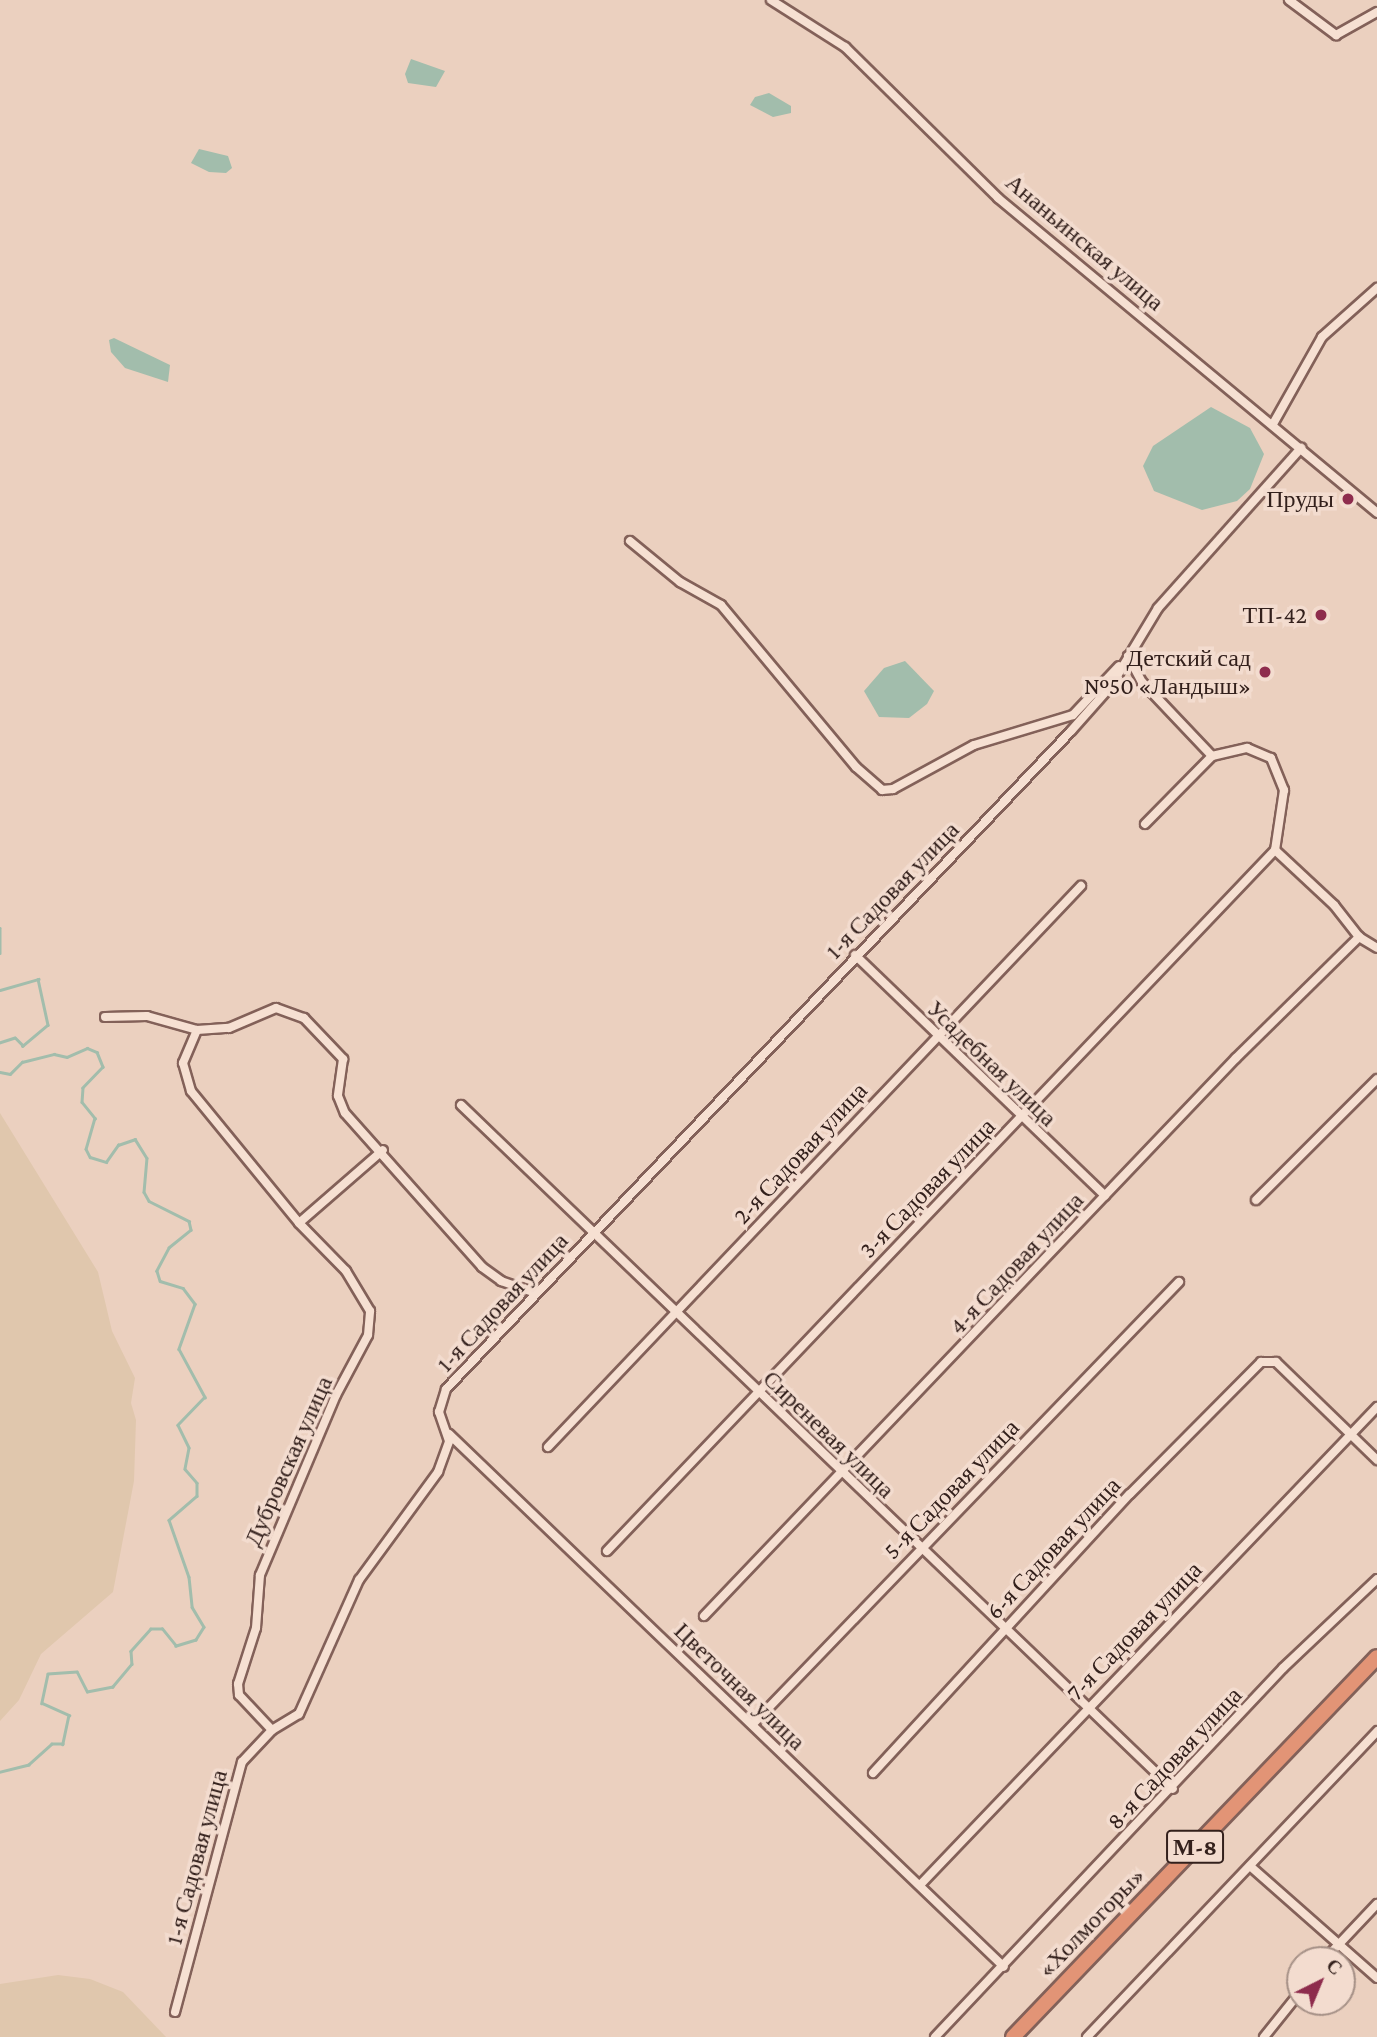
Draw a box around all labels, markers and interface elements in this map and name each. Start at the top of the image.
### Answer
street label: Ананьинская улица [1000,167,1170,317]
place label: Пруды [1266,485,1334,513]
marker: Пруды [1340,491,1356,507]
place label: ТП-42 [1243,601,1307,629]
marker: ТП-42 [1313,607,1329,623]
place label: Детский сад №50 «Ландыш» [1084,644,1251,700]
marker: Детский сад №50 «Ландыш» [1257,664,1273,680]
street label: 1-я Садовая улица [819,815,965,965]
street label: Усадебная улица [921,994,1063,1132]
street label: 2-я Садовая улица [727,1076,873,1230]
street label: 3-я Садовая улица [853,1112,1001,1264]
street label: 4-я Садовая улица [943,1186,1089,1340]
street label: 1-я Садовая улица [430,1227,574,1377]
street label: Сиреневая улица [757,1364,901,1504]
street label: Дубровская улица [238,1372,338,1550]
street label: 5-я Садовая улица [877,1413,1025,1565]
street label: 6-я Садовая улица [980,1471,1126,1625]
street label: 7-я Садовая улица [1060,1555,1208,1707]
street label: Цветочная улица [668,1616,812,1756]
street label: 8-я Садовая улица [1101,1681,1247,1835]
street label: 1-я Садовая улица [159,1767,233,1947]
road number: М-8 [1165,1828,1225,1866]
street label: «Холмогоры» [1031,1861,1151,1983]
north arrow [1286,1946,1356,2016]
text: С [1322,1954,1346,1979]

